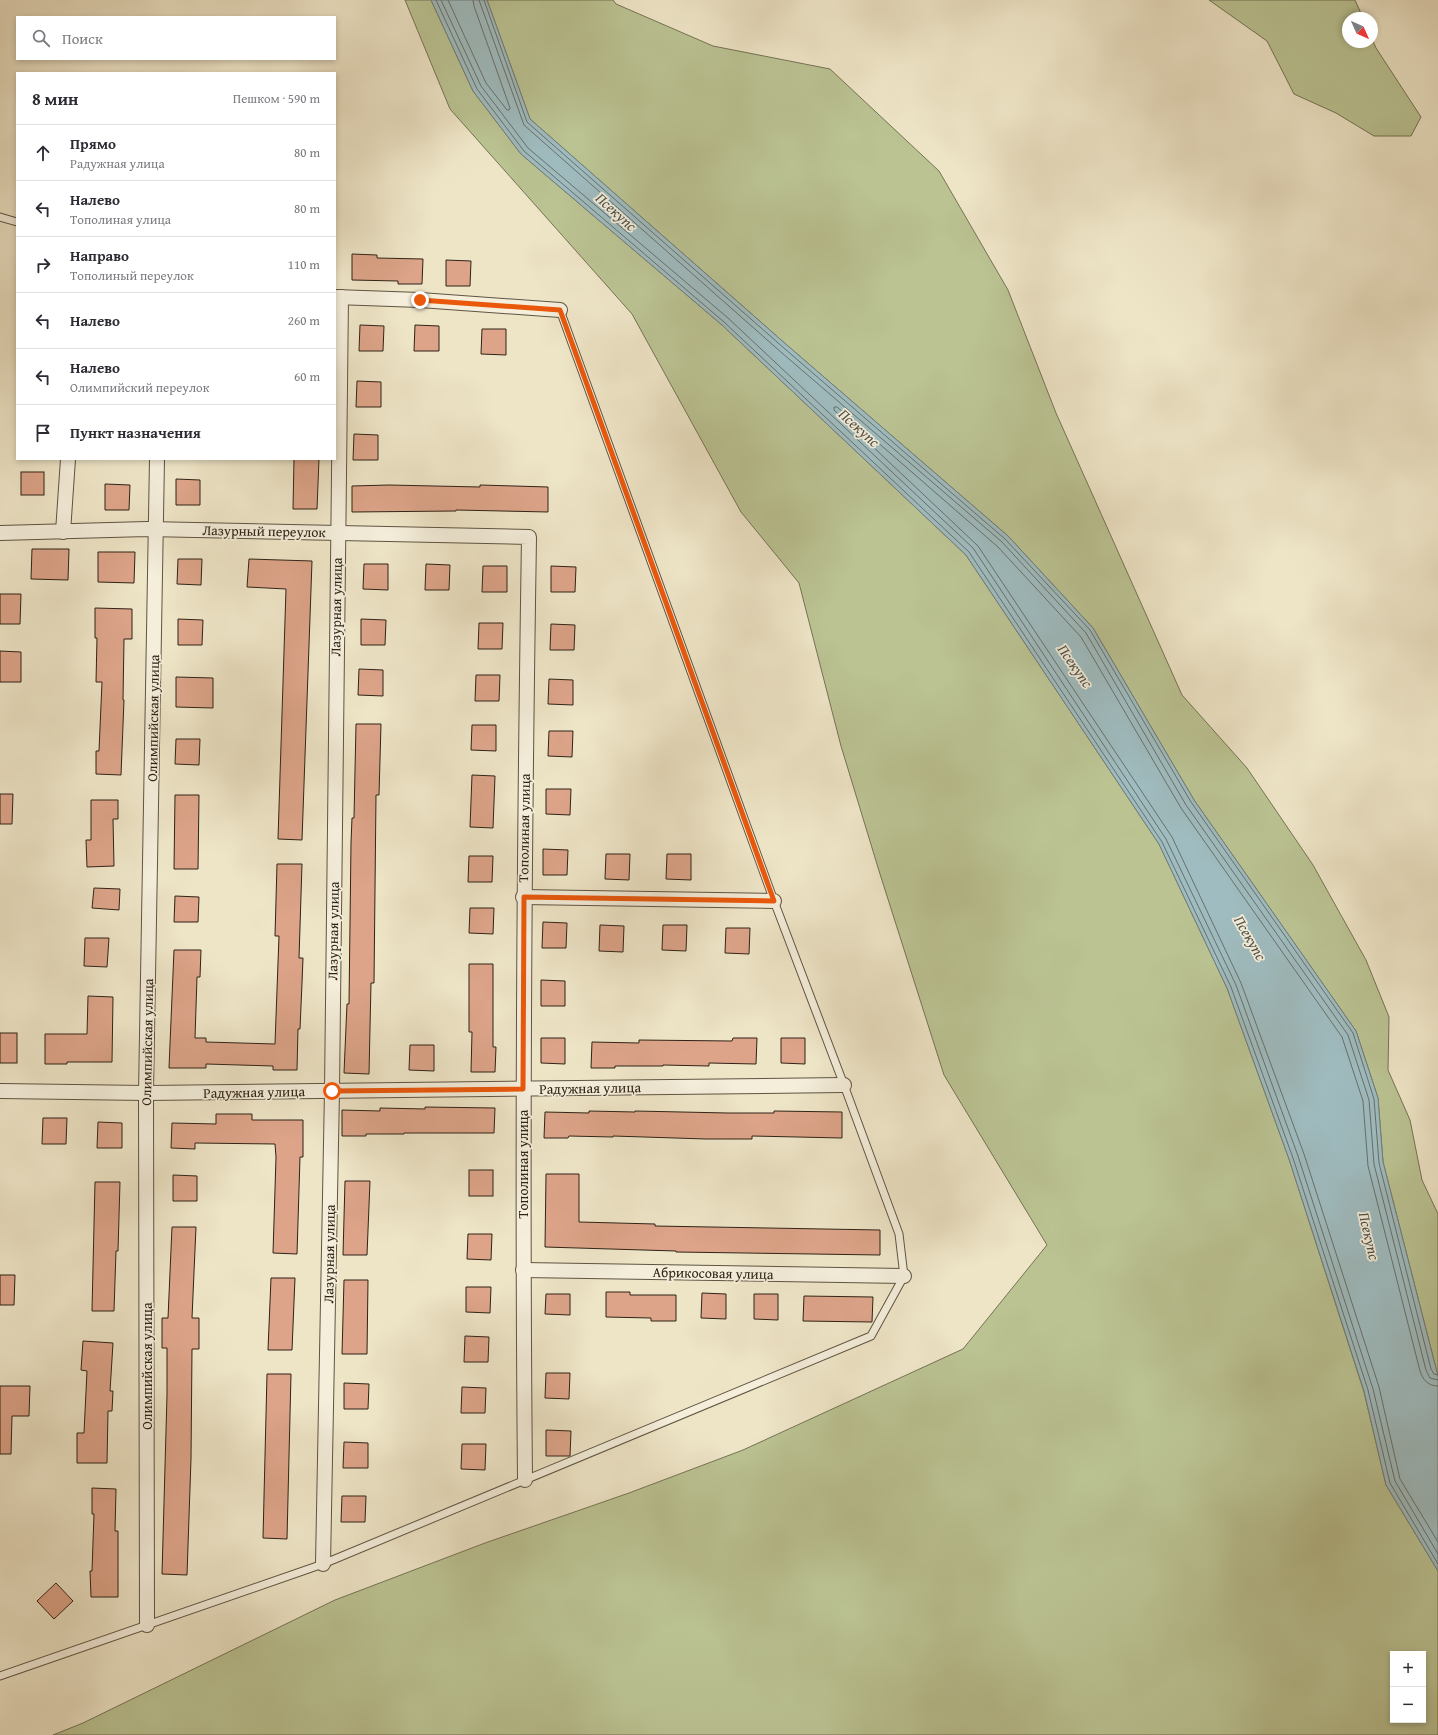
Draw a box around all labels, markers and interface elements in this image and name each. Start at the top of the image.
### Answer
north arrow [1342,12,1378,48]
search box [16,16,336,60]
icon: search [30,27,52,49]
text: Поиск [62,28,103,49]
text: 8 мин [32,86,78,111]
text: Пешком · 590 m [233,89,320,108]
text: Прямо [70,133,116,154]
icon: ahead [32,142,54,164]
text: 80 m [294,143,320,162]
text: Радужная улица [70,154,165,173]
water label: Псекупс [591,188,642,236]
text: Налево [70,189,120,210]
icon: left [32,198,54,220]
text: 80 m [294,199,320,218]
text: Тополиная улица [70,210,171,229]
text: Направо [70,245,129,266]
icon: right [32,254,54,276]
text: 110 m [288,255,320,274]
text: Тополиный переулок [70,266,194,285]
route end [411,291,429,309]
icon: left [32,310,54,332]
text: Налево [70,310,120,331]
text: 260 m [288,311,320,330]
text: Налево [70,357,120,378]
icon: left [32,366,54,388]
text: 60 m [294,367,320,386]
text: Олимпийский переулок [70,378,210,397]
water label: Псекупс [834,404,885,452]
icon: arrive [32,422,54,444]
text: Пункт назначения [70,422,201,443]
street label: Лазурный переулок [202,520,327,542]
street label: Лазурная улица [325,557,347,657]
water label: Псекупс [1053,640,1099,692]
street label: Олимпийская улица [142,654,164,782]
street label: Тополиная улица [513,773,535,883]
street label: Лазурная улица [322,881,344,981]
water label: Псекупс [1229,911,1272,965]
street label: Олимпийская улица [136,978,158,1106]
street label: Радужная улица [539,1077,641,1099]
street label: Радужная улица [203,1081,305,1103]
route start [323,1082,341,1100]
street label: Тополиная улица [513,1109,533,1218]
street label: Лазурная улица [318,1204,340,1304]
water label: Псекупс [1354,1210,1385,1263]
street label: Абрикосовая улица [652,1262,774,1284]
street label: Олимпийская улица [137,1302,157,1430]
map controls [1390,1651,1426,1723]
button: + [1390,1651,1426,1687]
button: − [1390,1687,1426,1723]

